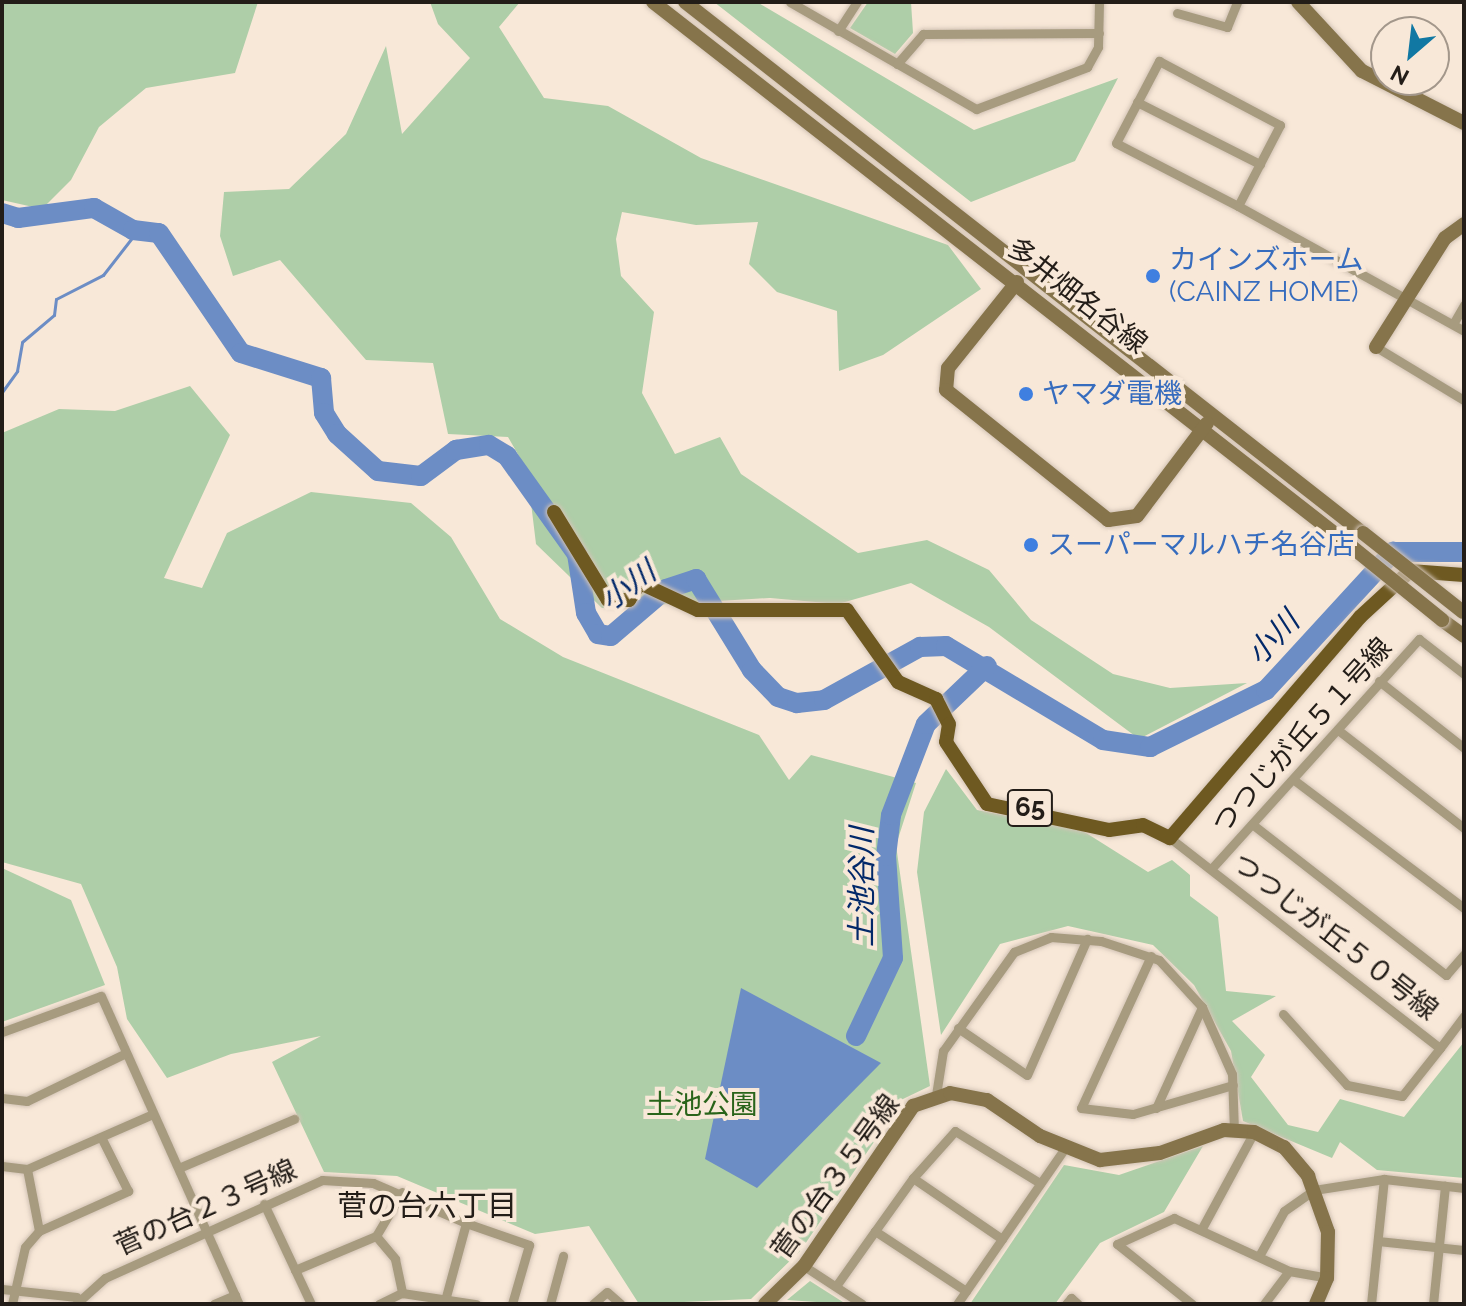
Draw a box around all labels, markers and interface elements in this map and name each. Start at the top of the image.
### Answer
north arrow [1370,16,1450,96]
text: N [1386,60,1413,91]
street label: 多井畑名谷線 [1000,231,1154,361]
place label: カインズホーム (CAINZ HOME) [1169,243,1365,309]
marker: カインズホーム (CAINZ HOME) [1144,267,1162,285]
place label: ヤマダ電機 [1042,377,1182,411]
marker: ヤマダ電機 [1017,385,1035,403]
place label: スーパーマルハチ名谷店 [1047,528,1355,562]
marker: スーパーマルハチ名谷店 [1022,536,1040,554]
water label: 小川 [593,554,663,618]
water label: 小川 [1239,604,1307,672]
street label: つつじが丘５１号線 [1205,631,1399,841]
road number: 65 [1006,786,1054,830]
water label: 土池谷川 [844,827,880,947]
street label: つつじが丘５０号線 [1225,846,1445,1028]
park label: 土池公園 [646,1088,758,1122]
street label: 菅の台３５号線 [765,1088,907,1266]
street label: 菅の台２３号線 [110,1153,302,1263]
district label: 菅の台六丁目 [337,1188,517,1224]

